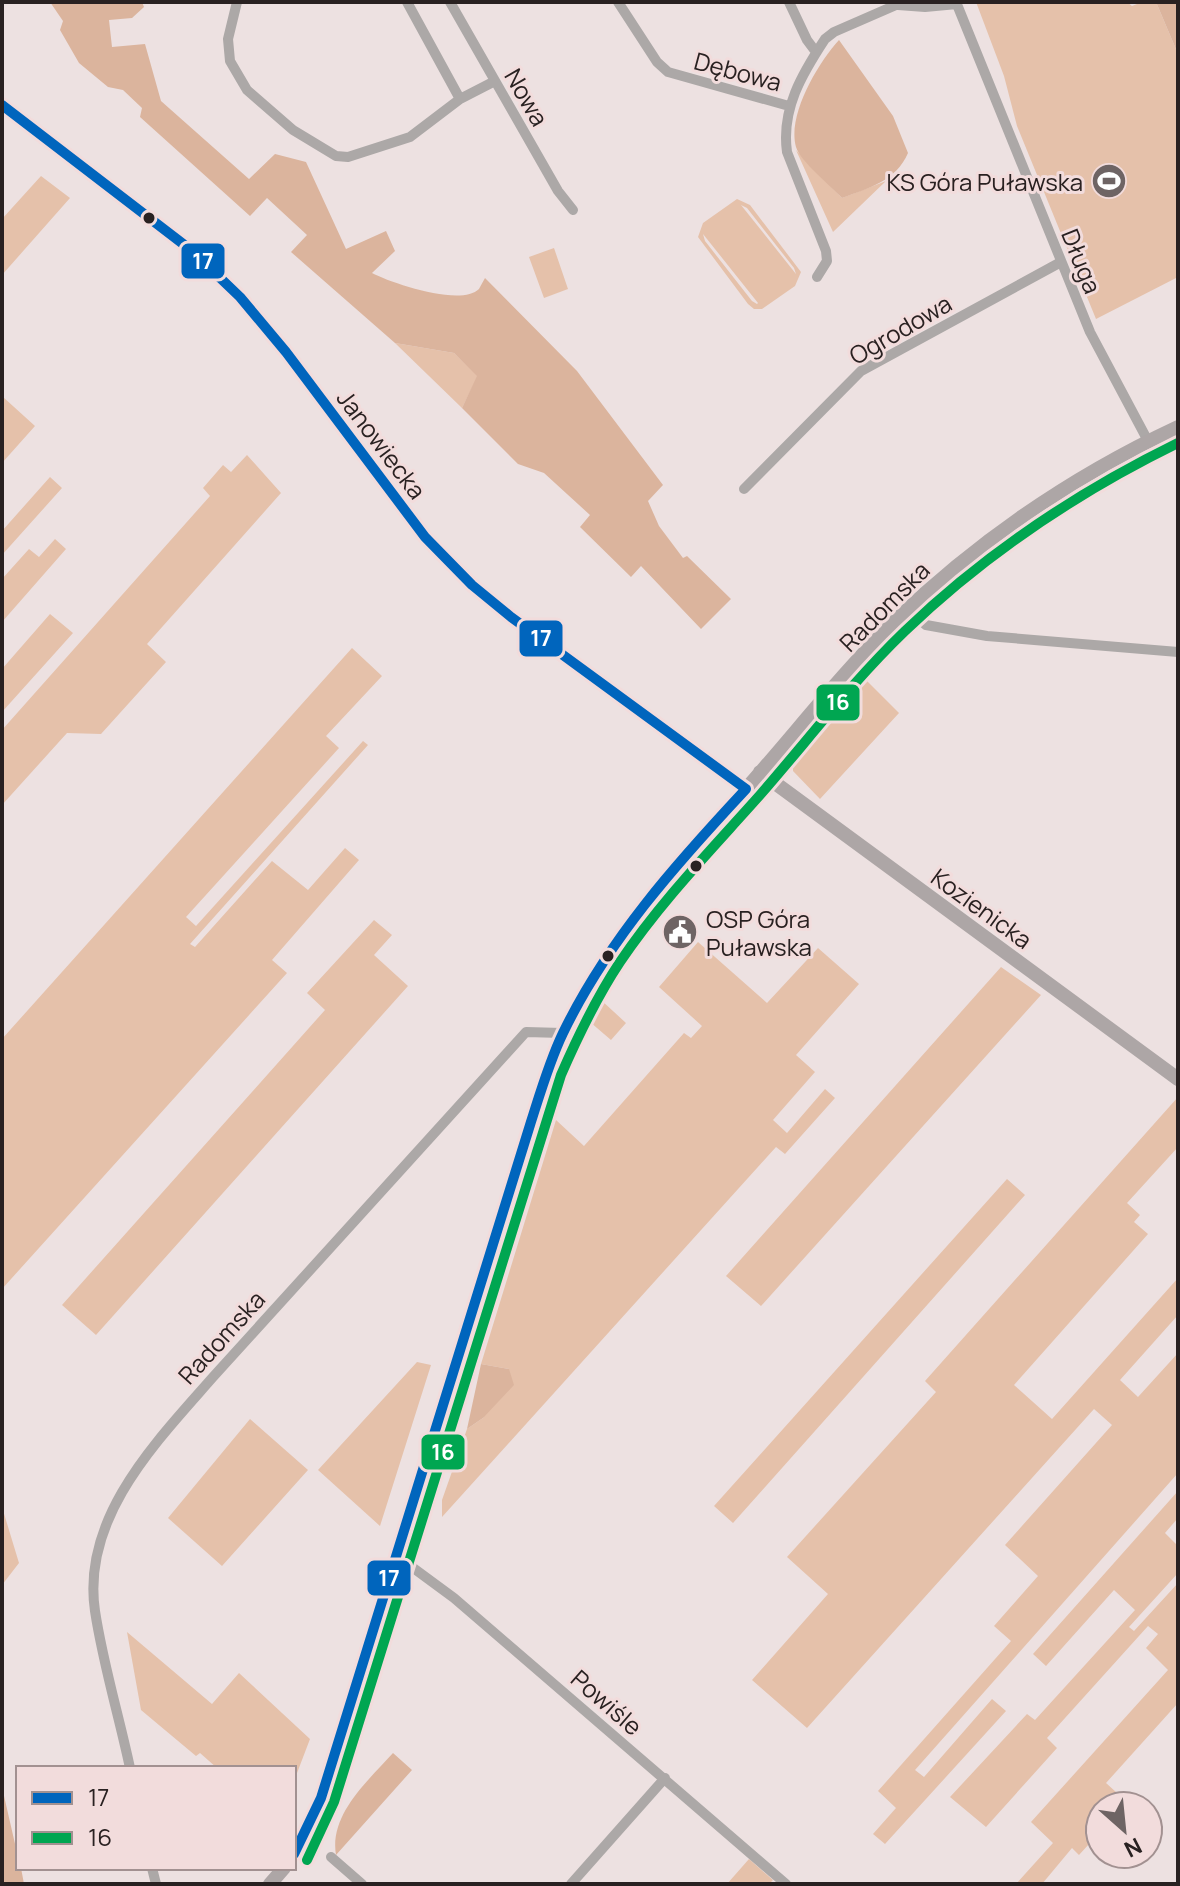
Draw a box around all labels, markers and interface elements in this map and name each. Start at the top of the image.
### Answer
street label: Dębowa [691,44,785,98]
street label: Nowa [497,62,557,132]
sports icon: KS Góra Puławska [1090,162,1128,200]
place label: KS Góra Puławska [887,165,1083,198]
unlabelled marker [141,210,157,226]
street label: Długa [1054,224,1110,298]
line badge: 17 [180,242,226,280]
text: 17 [192,246,214,276]
street label: Ogrodowa [843,286,957,372]
street label: Janowiecka [330,383,434,505]
street label: Radomska [832,554,936,658]
line badge: 17 [518,619,564,658]
text: 17 [530,623,552,653]
line badge: 16 [815,683,861,722]
text: 16 [826,687,850,717]
unlabelled marker [688,858,704,874]
street label: Kozienicka [925,860,1039,956]
place label: OSP Góra Puławska [706,902,812,963]
public building icon: OSP Góra Puławska [661,913,699,951]
unlabelled marker [600,948,616,964]
street label: Radomska [170,1283,272,1391]
line badge: 16 [420,1433,466,1471]
text: 16 [431,1437,455,1467]
line badge: 17 [366,1559,412,1597]
text: 17 [378,1563,400,1593]
street label: Powiśle [564,1662,650,1742]
legend [16,1766,296,1870]
text: 17 [88,1780,109,1813]
north arrow [1084,1790,1164,1870]
text: 16 [88,1820,112,1853]
text: N [1119,1831,1147,1865]

